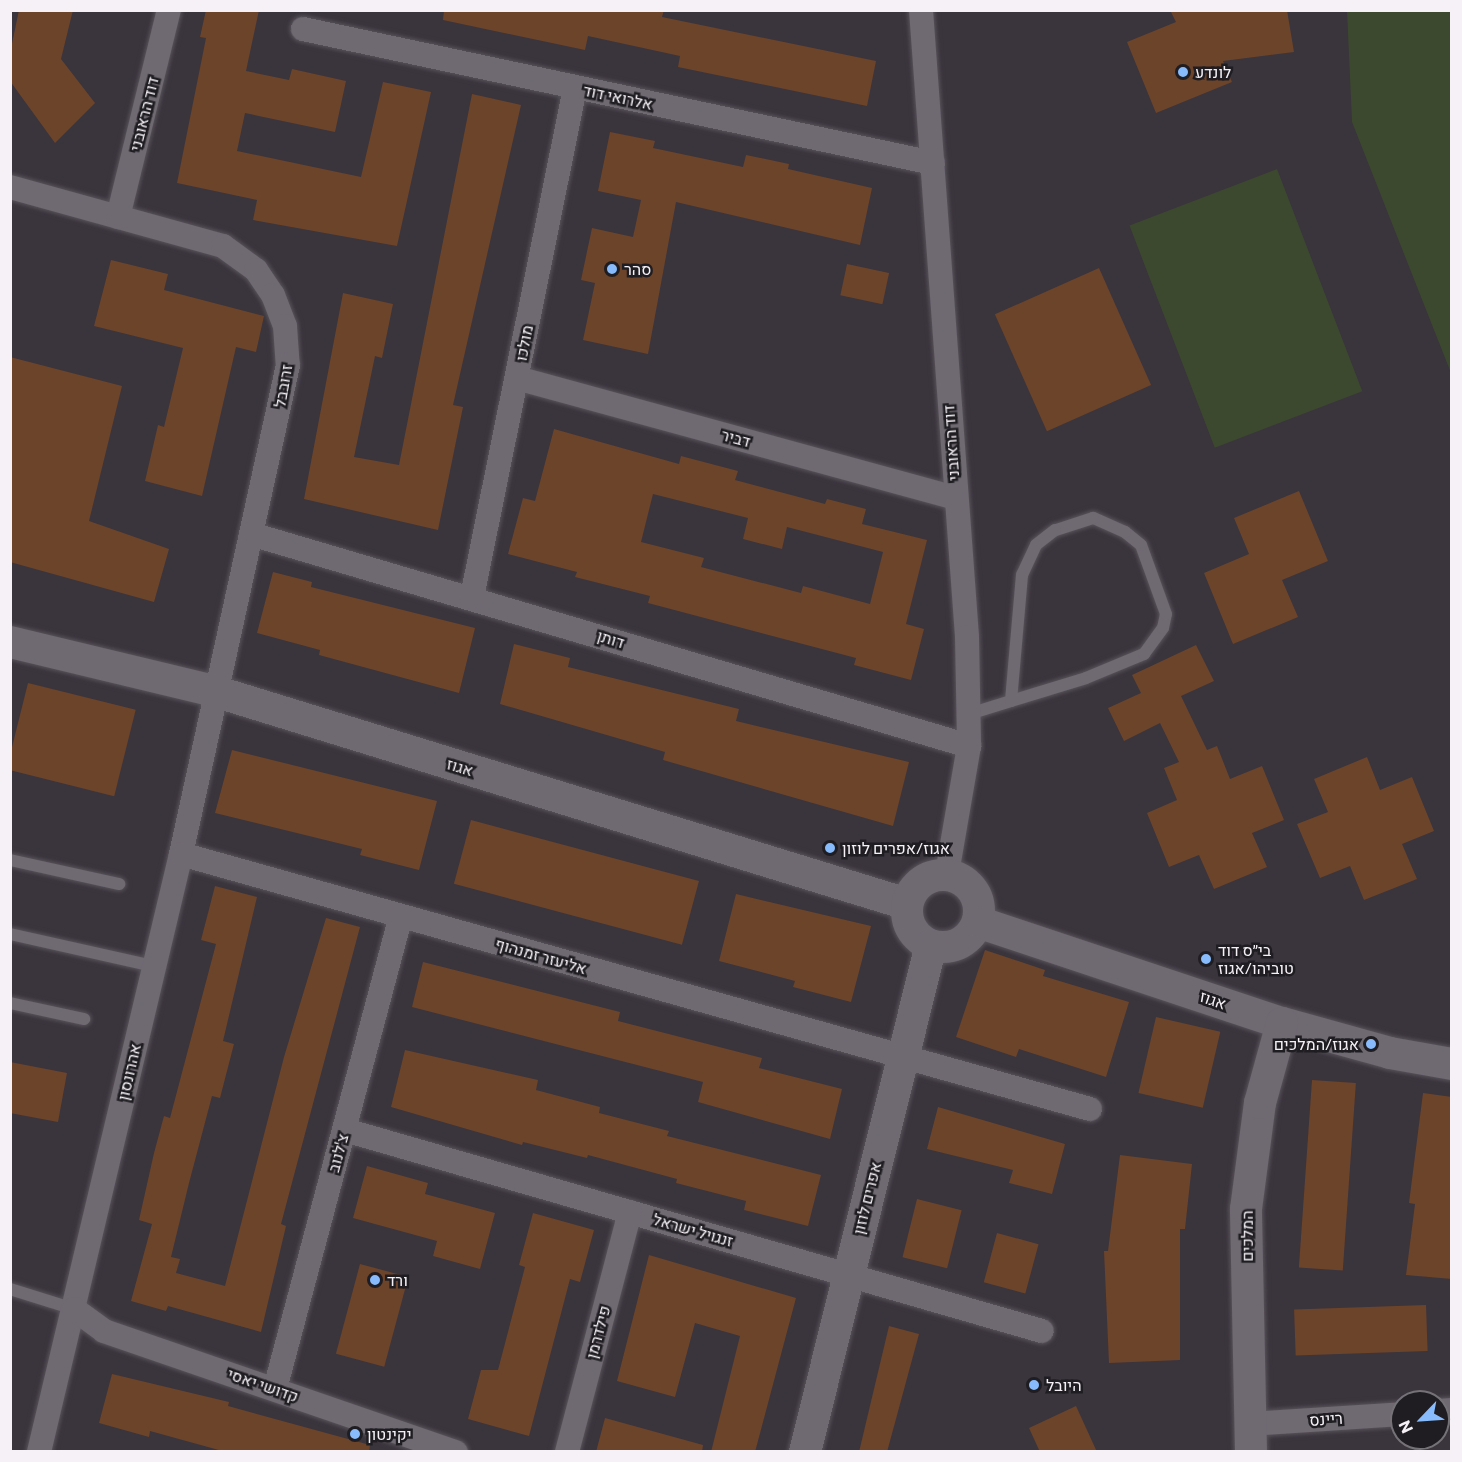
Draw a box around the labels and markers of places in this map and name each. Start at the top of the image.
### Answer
place label: לונדע [1195,62,1231,82]
marker: לונדע [1176,65,1190,79]
place label: סהר [624,259,651,279]
marker: סהר [605,262,619,276]
place label: אגוז/אפרים לוזון [842,838,950,858]
marker: אגוז/אפרים לוזון [823,841,837,855]
place label: בי״ס דוד טוביהו/אגוז [1218,940,1294,978]
marker: בי״ס דוד טוביהו/אגוז [1199,952,1213,966]
place label: אגוז/המלכים [1274,1034,1359,1054]
marker: אגוז/המלכים [1364,1037,1378,1051]
place label: ורד [387,1270,408,1290]
marker: ורד [368,1273,382,1287]
place label: היובל [1046,1375,1082,1395]
marker: היובל [1027,1378,1041,1392]
place label: יקינטון [367,1424,412,1444]
marker: יקינטון [348,1427,362,1441]

